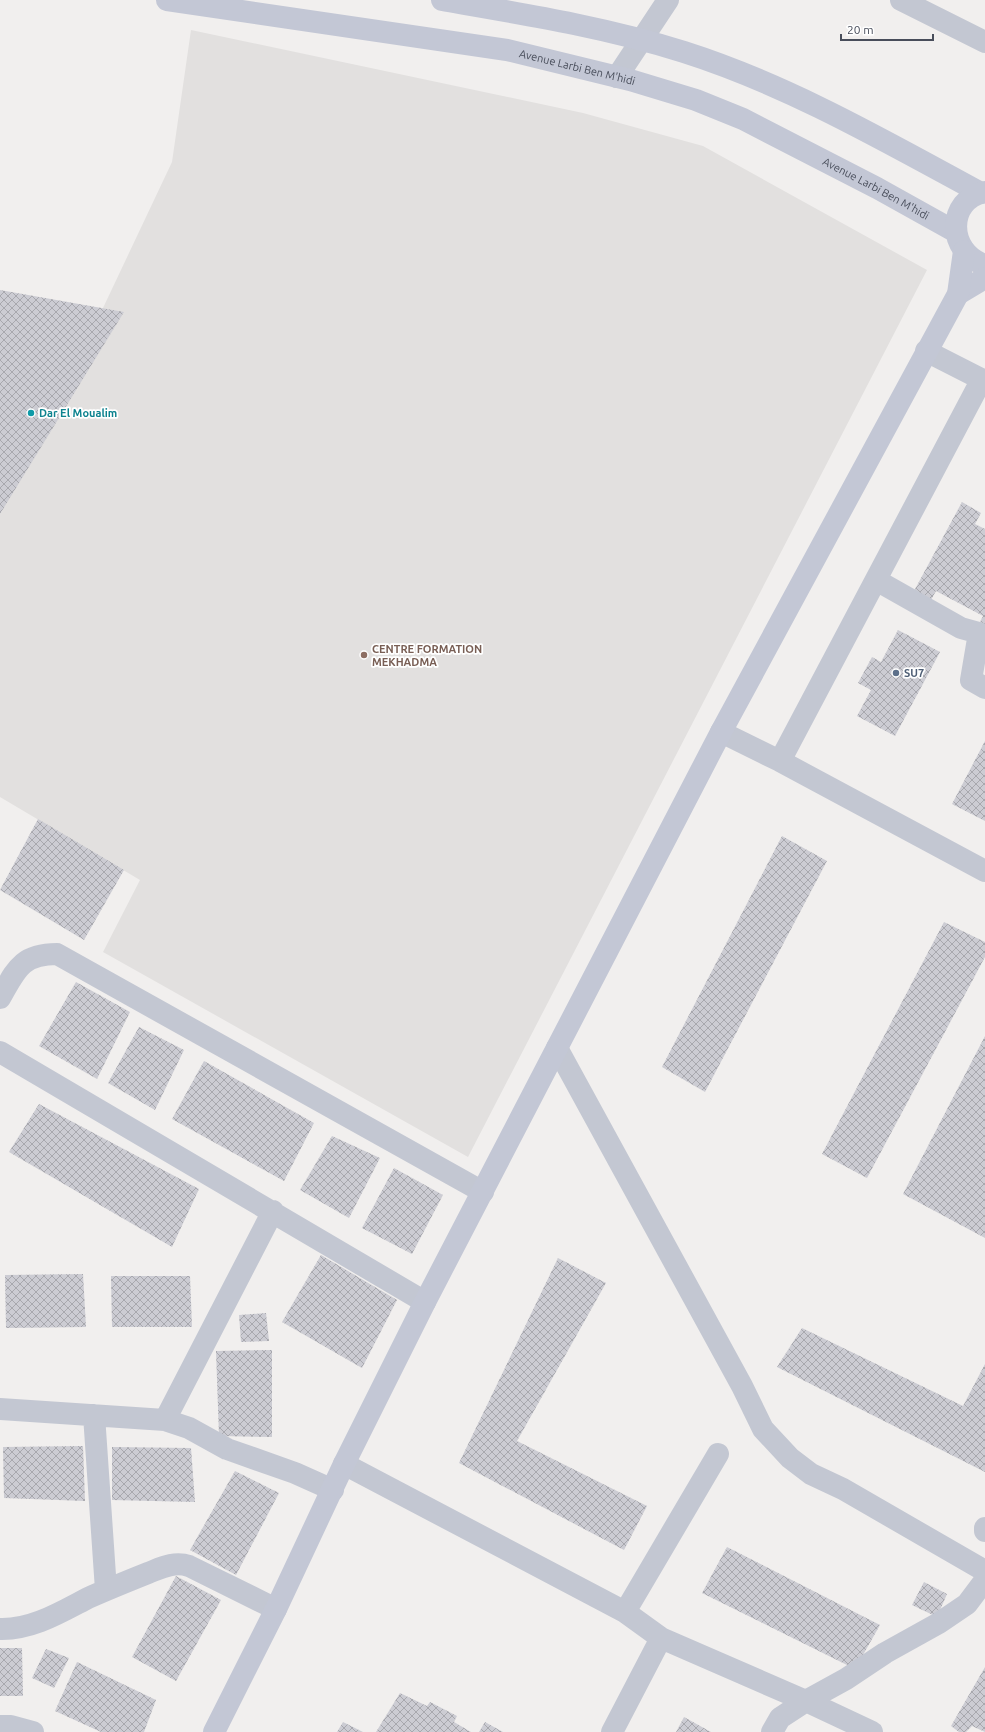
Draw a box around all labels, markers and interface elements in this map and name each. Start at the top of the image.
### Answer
scale bar [841,16,933,42]
text: 20 m [847,23,874,36]
street label: Avenue Larbi Ben M'hidi [518,47,637,87]
street label: Avenue Larbi Ben M'hidi [821,155,931,222]
place label: Dar El Moualim [39,407,117,419]
marker: Dar El Moualim [26,408,36,418]
place label: CENTRE FORMATION MEKHADMA [372,643,482,668]
marker: CENTRE FORMATION MEKHADMA [359,650,369,660]
place label: SU7 [904,667,924,679]
marker: SU7 [891,668,901,678]

